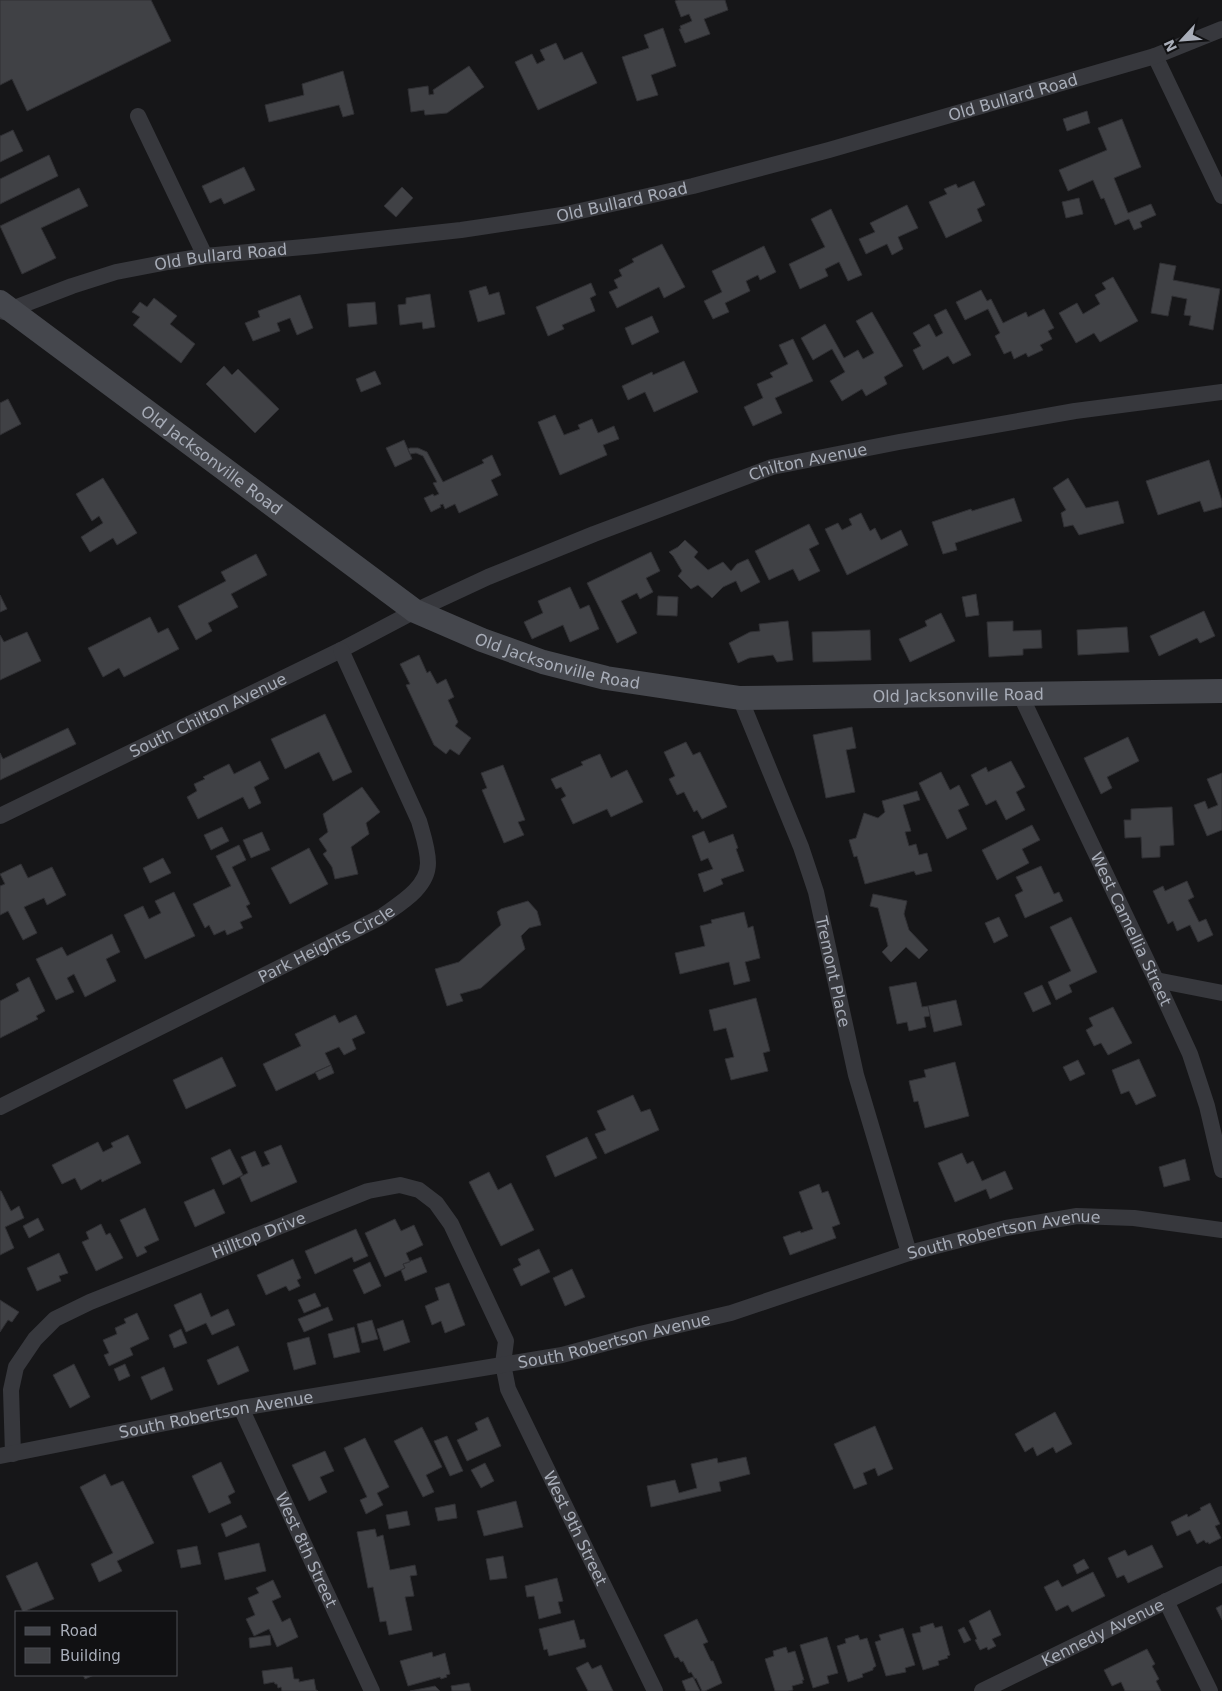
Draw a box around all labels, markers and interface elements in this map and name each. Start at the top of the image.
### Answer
north arrow [1157,15,1207,65]
text: N [1161,37,1180,54]
street label: Old Bullard Road [946,69,1080,125]
street label: Old Bullard Road [554,178,689,226]
street label: Old Bullard Road [153,239,288,274]
street label: Old Jacksonville Road [137,401,286,518]
street label: Chilton Avenue [746,439,868,485]
street label: Old Jacksonville Road [472,629,641,692]
street label: South Chilton Avenue [126,669,289,761]
street label: Old Jacksonville Road [873,684,1044,706]
street label: West Camellia Street [1087,849,1176,1009]
street label: Park Heights Circle [255,901,398,986]
street label: Tremont Place [812,913,855,1029]
street label: South Robertson Avenue [905,1206,1101,1263]
street label: Hilltop Drive [209,1207,308,1262]
street label: South Robertson Avenue [516,1309,712,1372]
street label: South Robertson Avenue [117,1387,315,1442]
street label: West 9th Street [540,1468,612,1588]
street label: West 8th Street [272,1489,341,1610]
street label: Kennedy Avenue [1038,1594,1167,1670]
legend [15,1611,178,1676]
text: Road [60,1622,98,1640]
text: Building [60,1647,121,1665]

